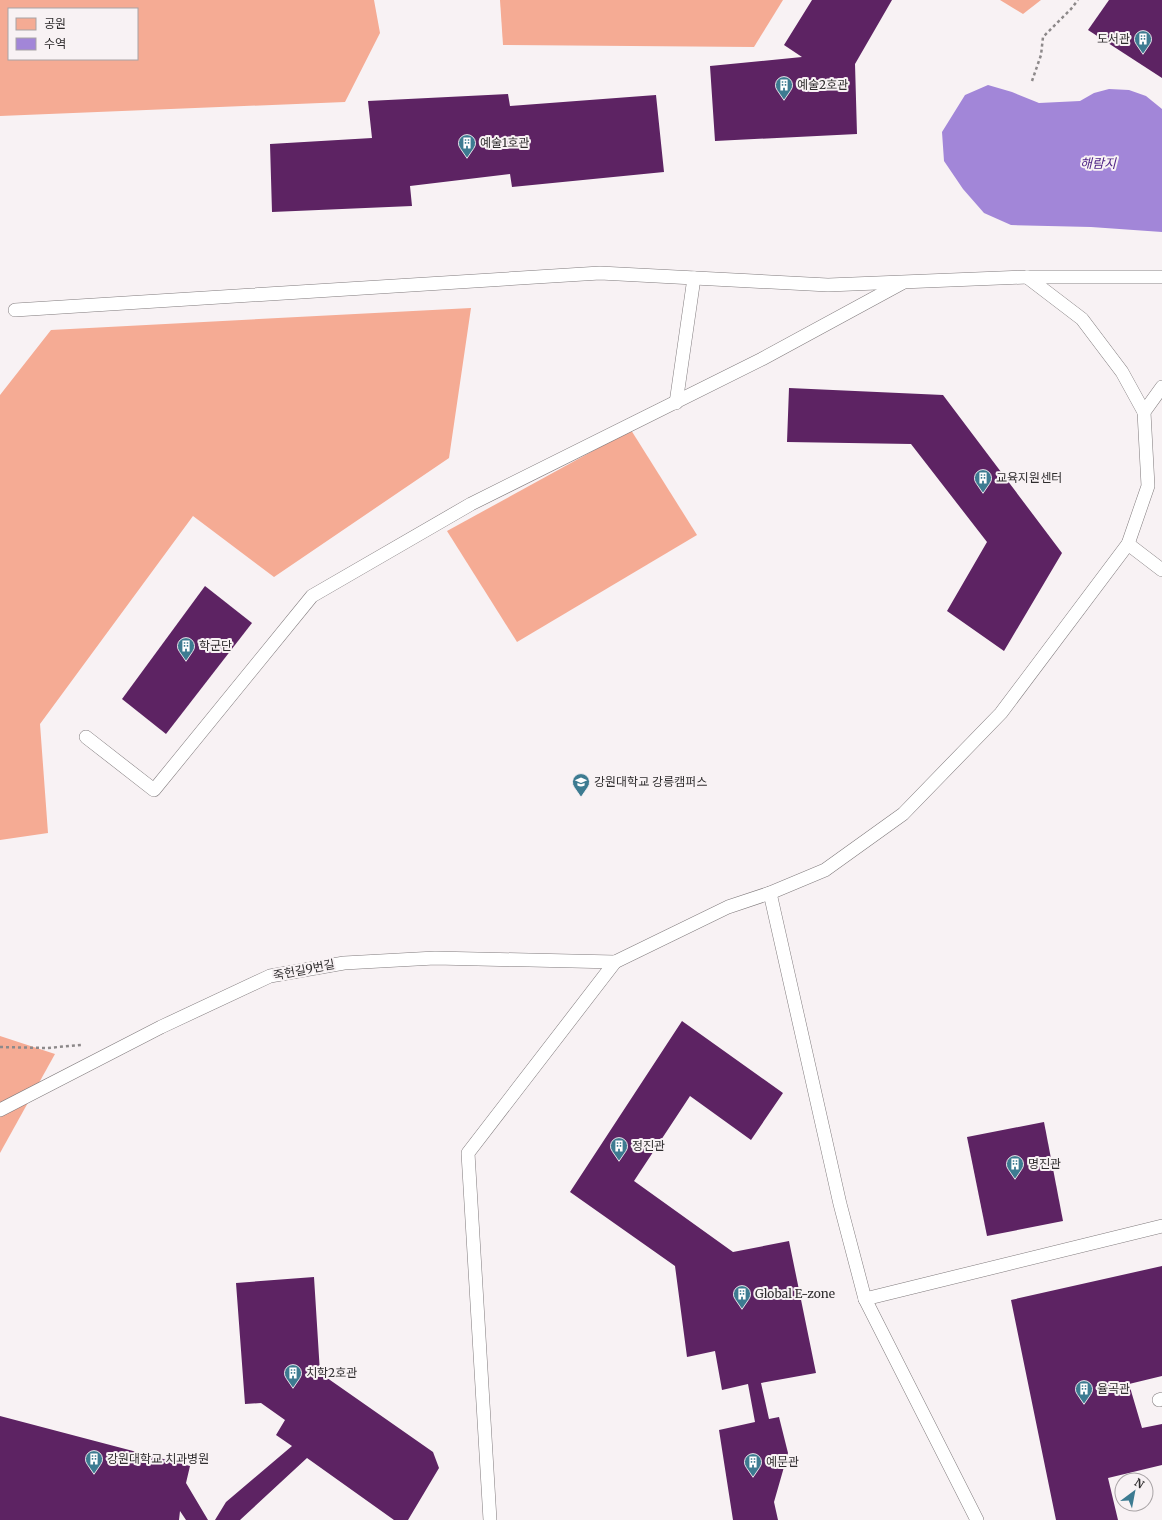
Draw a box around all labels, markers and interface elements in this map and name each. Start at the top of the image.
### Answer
legend [8,8,138,60]
text: 공원 [44,16,66,31]
building icon: 도서관 [1133,29,1153,54]
place label: 도서관 [1097,31,1130,46]
text: 수역 [44,36,66,51]
building icon: 예술2호관 [774,75,794,100]
place label: 예술2호관 [797,77,848,92]
building icon: 예술1호관 [457,133,477,158]
place label: 예술1호관 [480,135,530,150]
water label: 해람지 [1080,155,1117,172]
building icon: 교육지원센터 [973,468,993,493]
place label: 교육지원센터 [996,470,1062,485]
building icon: 학군단 [176,636,196,661]
place label: 학군단 [199,638,232,653]
school or university icon: 강원대학교 강릉캠퍼스 [571,772,591,797]
place label: 강원대학교 강릉캠퍼스 [594,774,707,789]
street label: 죽헌길9번길 [272,956,336,983]
building icon: 정진관 [609,1136,629,1161]
place label: 정진관 [632,1138,665,1153]
building icon: 명진관 [1005,1154,1025,1179]
place label: 명진관 [1028,1156,1061,1171]
building icon: Global E-zone [732,1284,752,1309]
place label: Global E-zone [755,1286,835,1301]
building icon: 치학2호관 [283,1363,303,1388]
place label: 치학2호관 [306,1365,357,1380]
building icon: 율곡관 [1074,1379,1094,1404]
place label: 율곡관 [1097,1381,1130,1396]
building icon: 강원대학교 치과병원 [84,1449,104,1474]
place label: 강원대학교 치과병원 [107,1451,209,1466]
building icon: 예문관 [743,1452,763,1477]
place label: 예문관 [766,1454,799,1469]
north arrow [1114,1472,1154,1512]
text: N [1132,1475,1147,1492]

